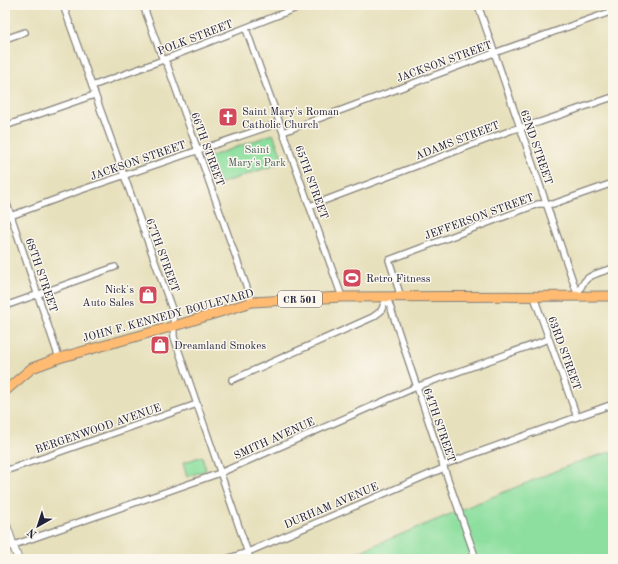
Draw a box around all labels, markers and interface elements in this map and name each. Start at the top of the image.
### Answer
street label: POLK STREET [156,19,235,58]
street label: JACKSON STREET [395,40,494,85]
church icon: Saint Mary's Roman Catholic Church [217,106,239,128]
place label: Saint Mary's Roman Catholic Church [242,107,339,131]
street label: 62ND STREET [518,109,554,187]
street label: 66TH STREET [188,111,225,188]
street label: ADAMS STREET [414,120,501,163]
street label: JACKSON STREET [89,140,188,183]
street label: 65TH STREET [292,144,329,221]
park label: Saint Mary's Park [228,145,286,169]
street label: JEFFERSON STREET [423,192,536,242]
street label: 67TH STREET [143,217,180,294]
street label: 68TH STREET [23,237,59,314]
sports icon: Retro Fitness [341,267,363,289]
place label: Retro Fitness [366,274,431,285]
shop icon: Nick's Auto Sales [137,284,159,306]
place label: Nick's Auto Sales [82,285,134,309]
street label: JOHN F. KENNEDY BOULEVARD [82,288,255,345]
road number: CR 501 [278,291,322,307]
street label: 63RD STREET [545,315,582,392]
shop icon: Dreamland Smokes [149,334,171,356]
place label: Dreamland Smokes [174,341,266,352]
street label: 64TH STREET [421,387,457,464]
street label: BERGENWOOD AVENUE [34,403,163,456]
street label: SMITH AVENUE [232,417,317,462]
street label: DURHAM AVENUE [283,482,380,531]
north arrow [18,506,58,546]
text: N [25,525,39,540]

